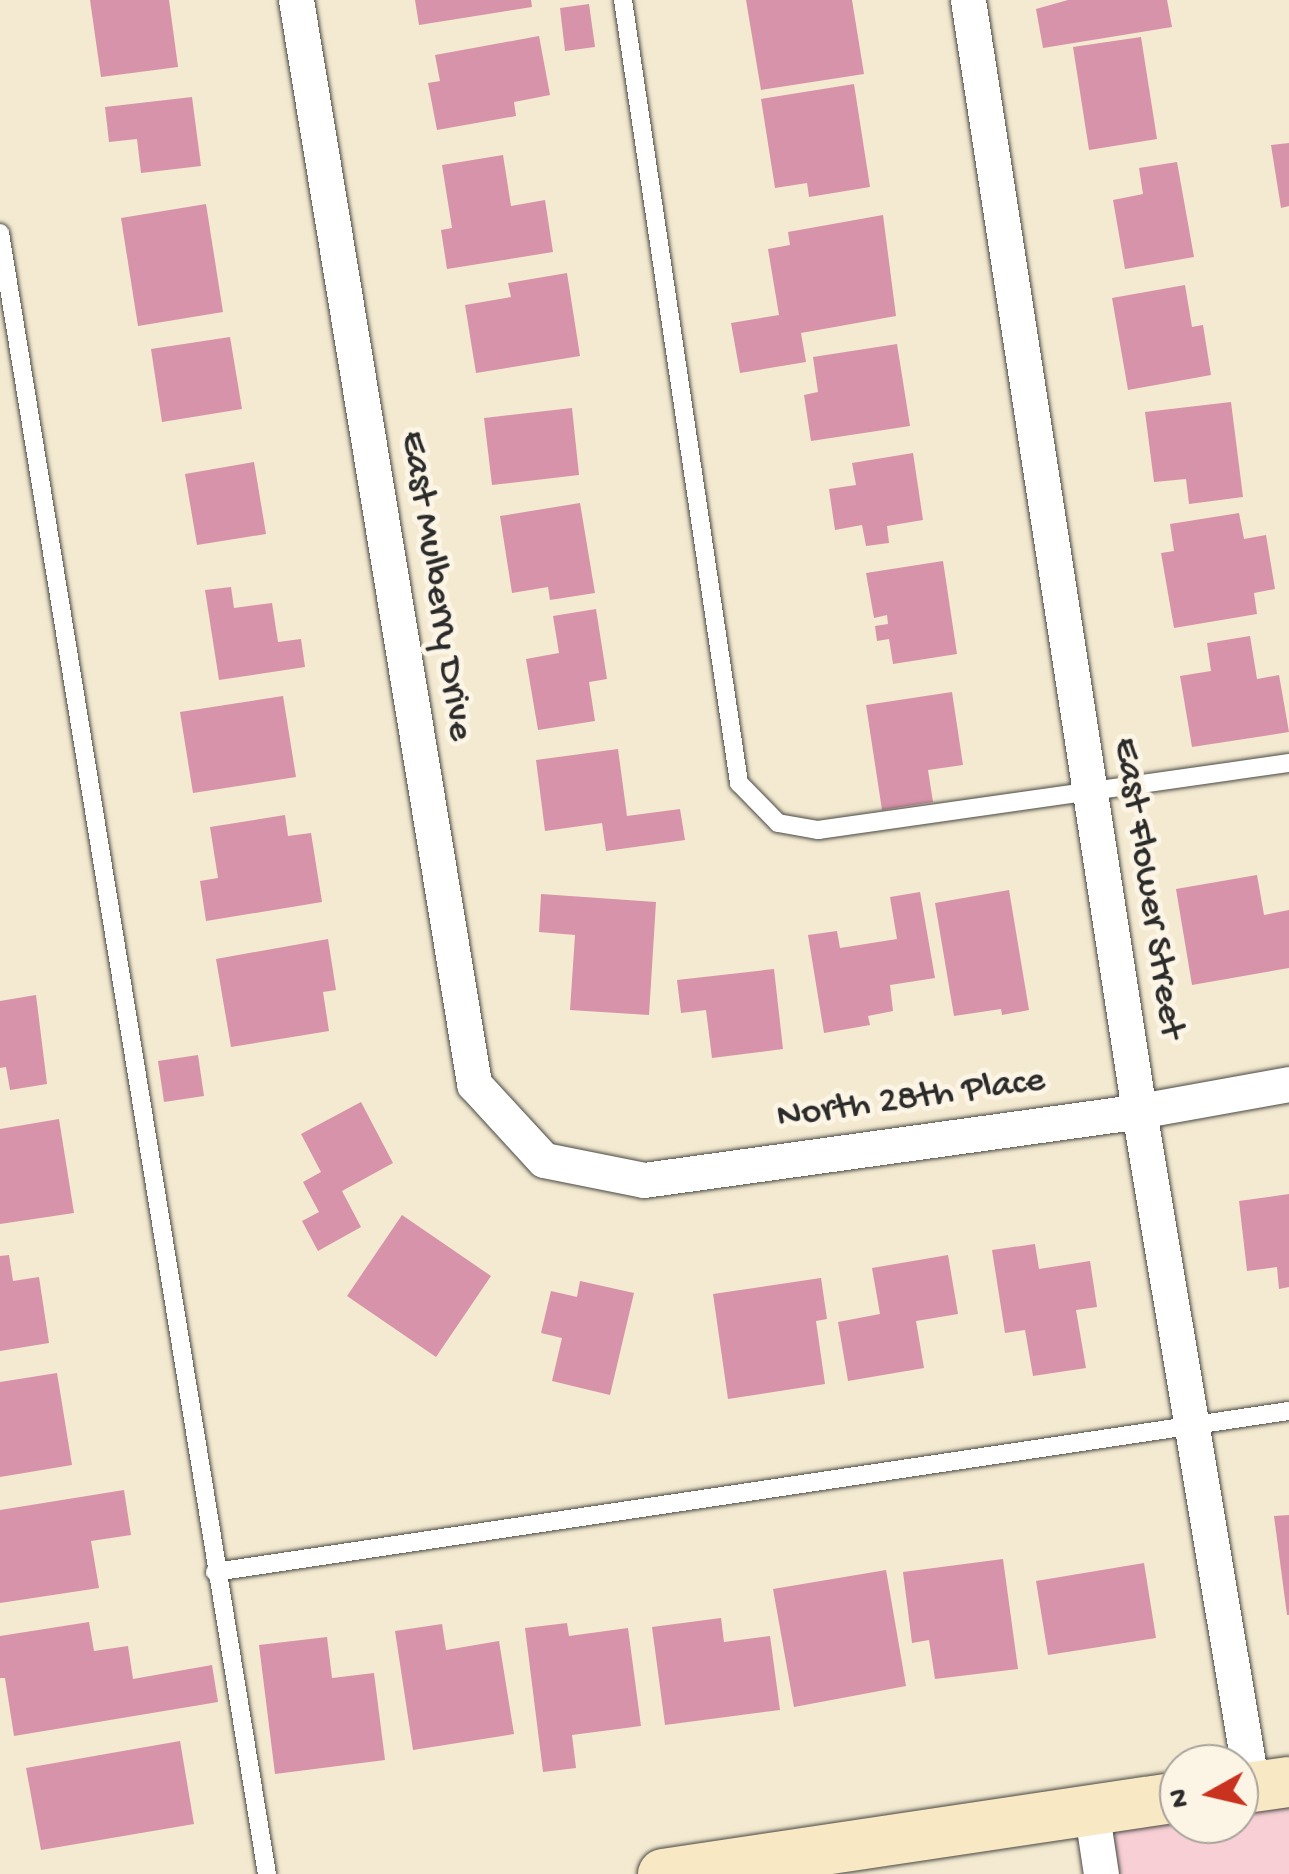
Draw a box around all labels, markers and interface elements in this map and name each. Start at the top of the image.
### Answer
street label: East Mulberry Drive [388,428,482,744]
street label: East Flower Street [1101,734,1193,1042]
street label: North 28th Place [774,1059,1048,1141]
north arrow [1159,1744,1259,1844]
text: N [1163,1787,1198,1809]

